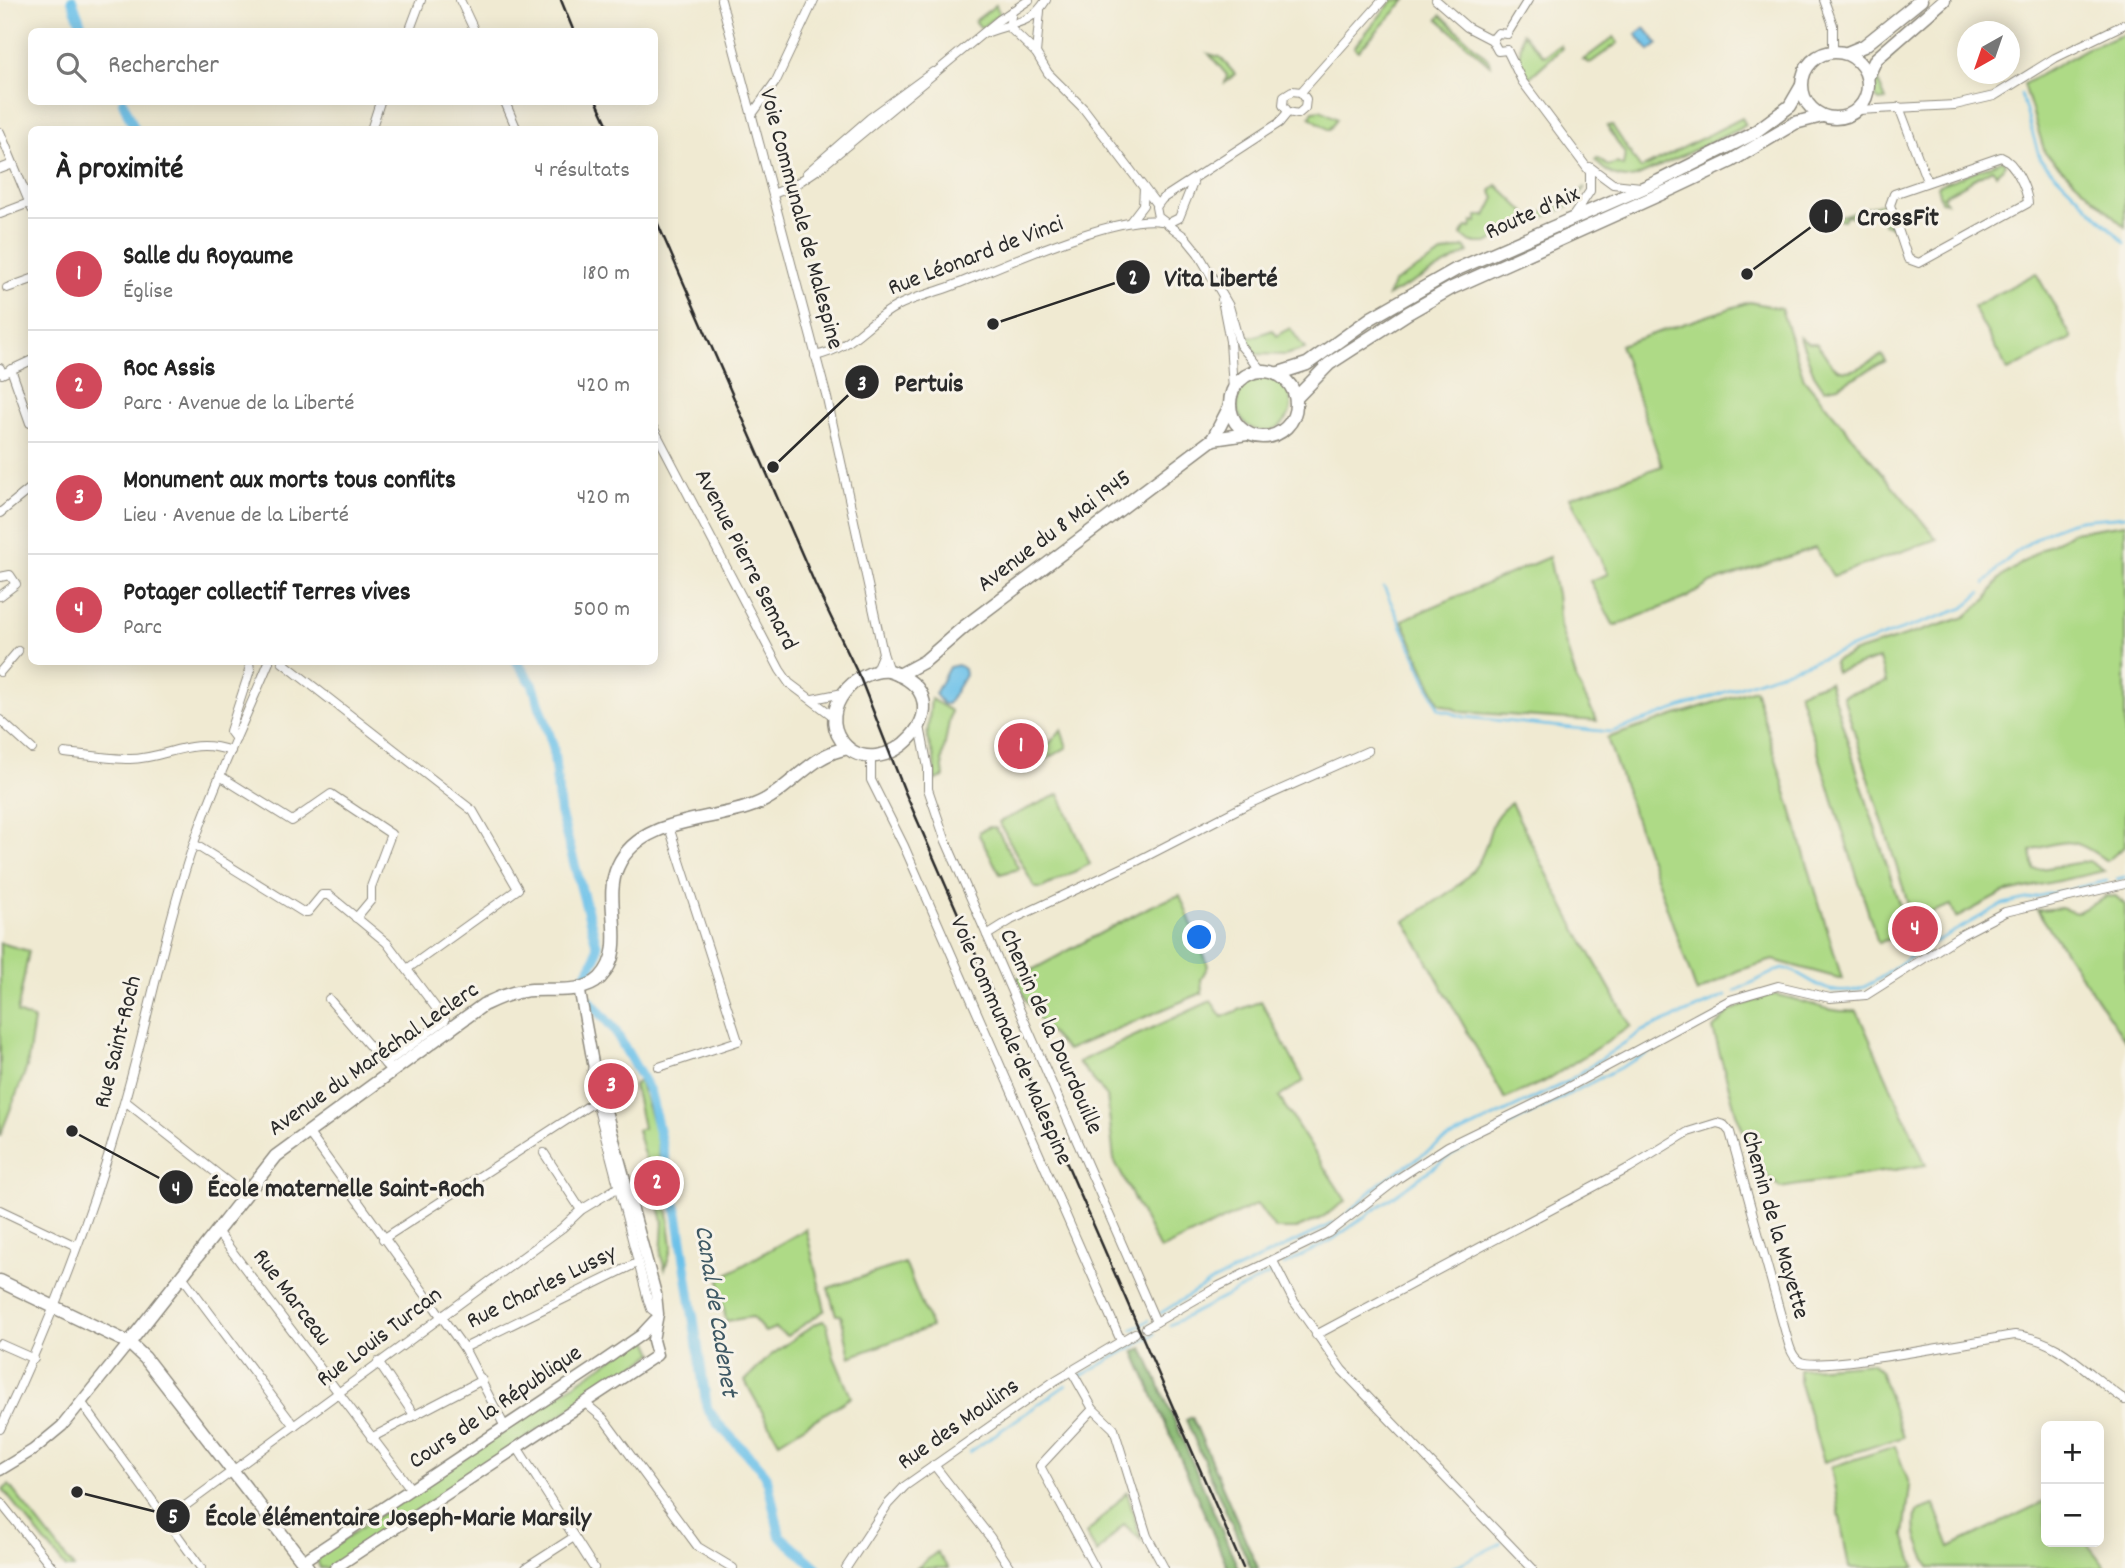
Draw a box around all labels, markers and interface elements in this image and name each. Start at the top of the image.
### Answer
north arrow [1957,21,2020,84]
search box [28,28,658,105]
icon: search [52,48,90,86]
text: Rechercher [108,48,219,85]
street label: Voie Communale de Malespine [749,85,851,353]
text: À proximité [56,150,183,193]
text: 4 résultats [534,155,630,188]
street label: Route d'Aix [1480,178,1586,250]
callout: CrossFit [1809,192,1953,239]
text: CrossFit [1857,201,1939,238]
text: 1 [1824,204,1828,234]
street label: Rue Léonard de Vinci [883,208,1069,306]
text: Salle du Royaume [123,239,293,276]
callout: Vita Liberté [1115,253,1292,300]
text: 1 [76,258,82,291]
text: 180 m [582,258,630,291]
text: Vita Liberté [1164,262,1278,299]
text: 2 [1128,265,1138,295]
text: Église [123,276,173,309]
text: Roc Assis [123,351,215,388]
callout: Pertuis [845,359,977,406]
text: Pertuis [894,367,964,404]
text: 2 [74,370,84,403]
text: 420 m [577,370,630,403]
text: 3 [857,371,867,401]
text: Parc · Avenue de la Liberté [123,388,354,421]
street label: Avenue du 8 Mai 1945 [971,462,1139,602]
text: Monument aux morts tous conflits [123,463,456,500]
street label: Avenue Pierre Semard [684,463,806,657]
text: 3 [74,482,84,515]
text: 420 m [577,482,630,515]
text: Lieu · Avenue de la Liberté [123,500,349,533]
text: Potager collectif Terres vives [123,575,411,612]
text: 4 [74,594,84,627]
text: 500 m [573,594,630,627]
text: Parc [123,612,162,645]
pin: 1 [998,720,1044,772]
pin: 4 [1892,903,1938,955]
street label: Voie Communale de Malespine [940,911,1080,1171]
your location [1182,920,1216,954]
street label: Chemin de la Dourdouille [989,924,1111,1140]
street label: Rue Saint-Roch [86,972,152,1112]
street label: Avenue du Maréchal Leclerc [262,974,486,1146]
pin: 3 [588,1060,634,1112]
street label: Chemin de la Mayette [1731,1127,1817,1323]
pin: 2 [634,1157,680,1209]
callout: École maternelle Saint-Roch [159,1164,498,1211]
text: École maternelle Saint-Roch [208,1172,485,1209]
text: 4 [172,1176,180,1206]
water label: Canal de Cadenet [683,1223,747,1402]
street label: Rue Charles Lussy [461,1236,624,1339]
street label: Rue Marceau [243,1242,339,1354]
street label: Rue Louis Turcan [310,1279,450,1397]
street label: Cours de la République [402,1337,590,1479]
street label: Rue des Moulins [891,1370,1027,1480]
map controls [2041,1421,2104,1547]
button: + [2041,1421,2104,1484]
button: − [2041,1484,2104,1547]
callout: École élémentaire Joseph-Marie Marsily [156,1492,604,1539]
text: École élémentaire Joseph-Marie Marsily [205,1501,592,1538]
text: 5 [168,1504,178,1534]

